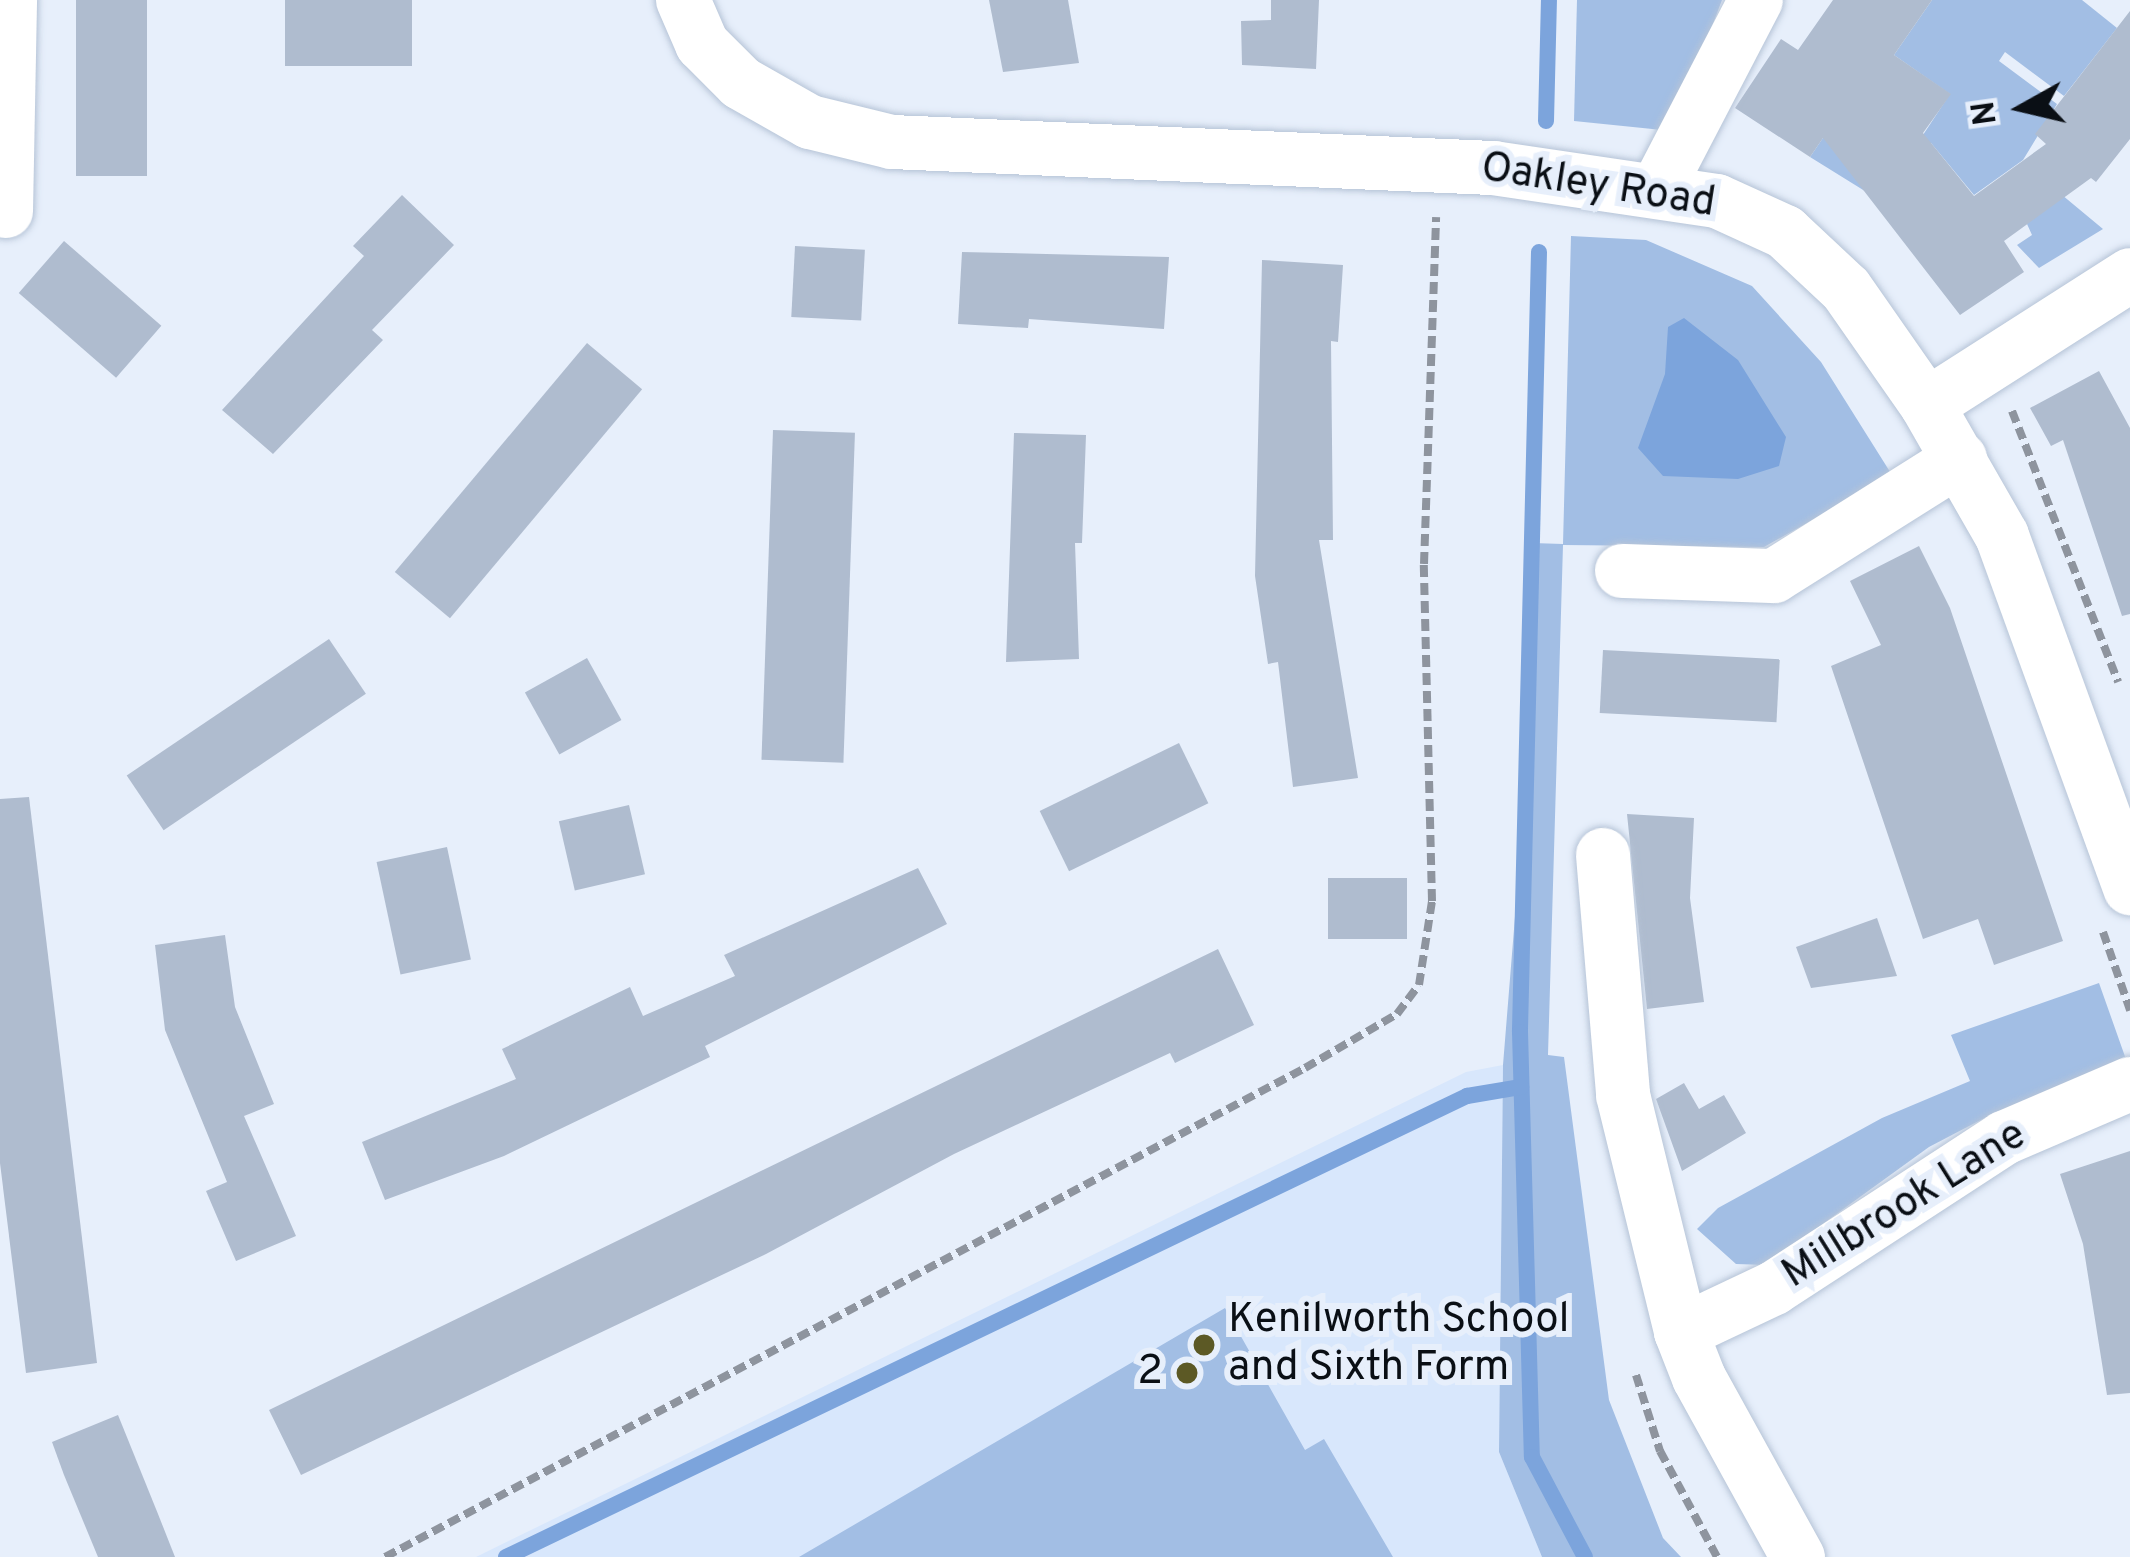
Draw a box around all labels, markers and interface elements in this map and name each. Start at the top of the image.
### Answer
north arrow [1962,48,2082,168]
text: N [1964,98,2009,128]
street label: Oakley Road [1477,144,1719,230]
street label: Millbrook Lane [1774,1111,2036,1301]
place label: Kenilworth School and Sixth Form [1228,1296,1570,1394]
marker: Kenilworth School and Sixth Form [1191,1332,1217,1358]
place label: 2 [1137,1348,1163,1398]
marker: 2 [1174,1360,1200,1386]

